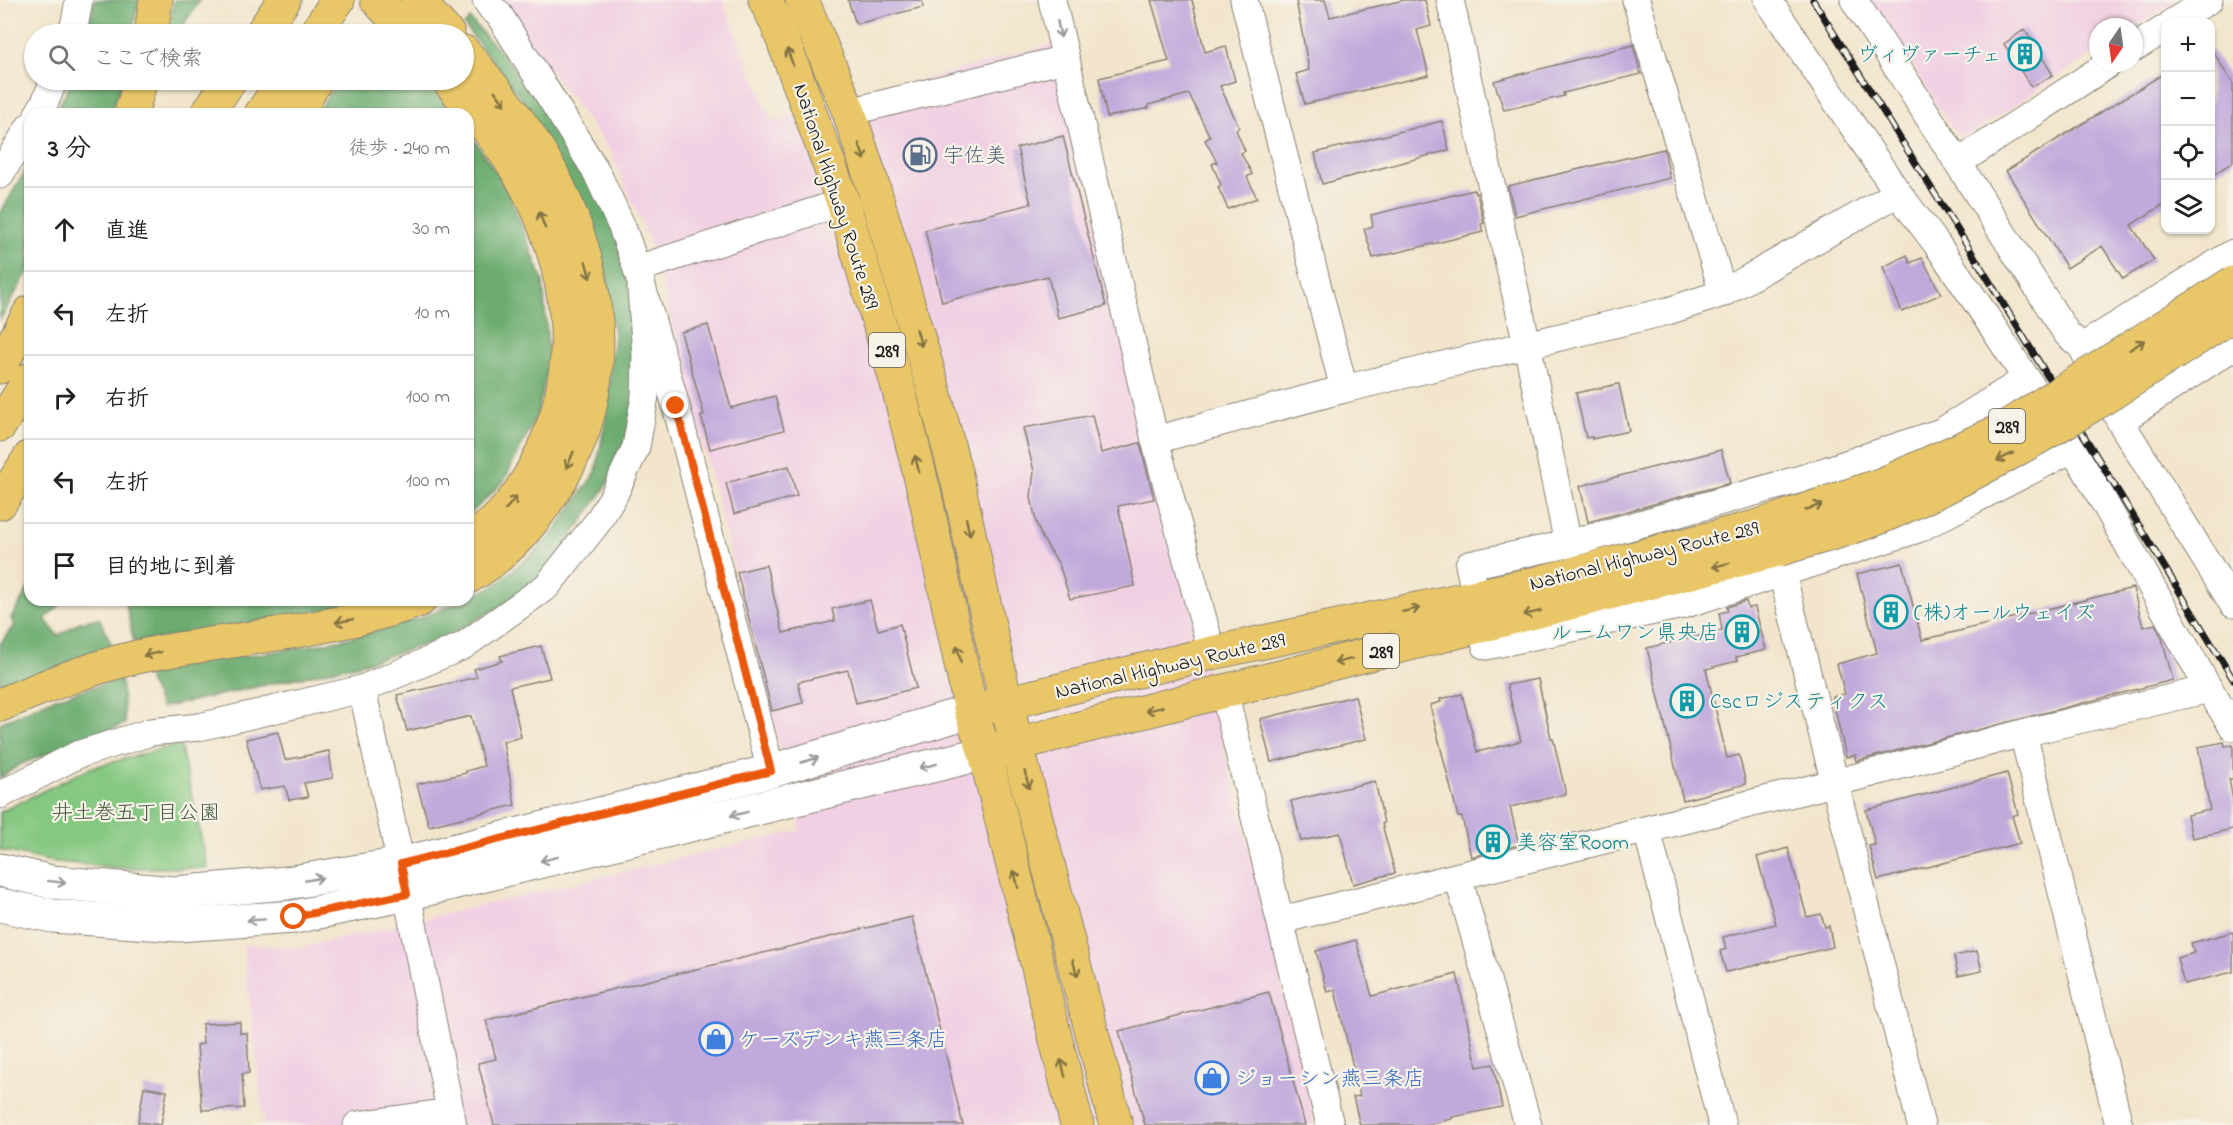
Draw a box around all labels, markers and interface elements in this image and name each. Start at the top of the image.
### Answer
north arrow [2089,18,2143,72]
map controls [2161,18,2215,234]
button: + [2161,18,2215,72]
one-way arrow [1053,20,1065,39]
search box [24,24,474,90]
building icon: ヴィヴァーチェ [2007,36,2043,72]
icon: search [45,41,78,74]
place label: ヴィヴァーチェ [1857,41,2002,71]
text: ここで検索 [93,44,203,76]
one-way arrow [783,48,794,67]
button: − [2161,72,2215,126]
street label: National Highway Route 289 [783,80,886,314]
one-way arrow [493,90,506,106]
button: locate [2161,126,2215,180]
text: 3 分 [48,131,91,169]
text: 徒歩 · 240 m [348,135,450,164]
fuel station icon: 宇佐美 [902,137,938,173]
one-way arrow [857,142,868,161]
place label: 宇佐美 [943,142,1006,172]
button: layers [2161,180,2215,234]
one-way arrow [535,211,546,230]
icon: ahead [48,213,81,246]
text: 30 m [413,215,450,244]
text: 直進 [105,216,149,248]
one-way arrow [583,260,594,279]
icon: left [48,297,81,330]
text: 10 m [414,299,450,328]
text: 左折 [105,300,149,332]
one-way arrow [914,328,925,347]
road number: 289 [869,333,905,367]
one-way arrow [2128,338,2145,350]
icon: right [48,381,81,414]
text: 100 m [406,383,450,412]
text: 右折 [105,384,149,416]
route end [662,392,688,418]
road number: 289 [1989,409,2025,443]
one-way arrow [564,451,575,469]
one-way arrow [1996,451,2014,463]
one-way arrow [910,454,922,473]
icon: left [48,465,81,498]
text: 100 m [406,467,450,496]
text: 左折 [105,468,149,500]
one-way arrow [504,495,517,511]
one-way arrow [1804,501,1823,512]
street label: National Highway Route 289 [1527,514,1763,602]
one-way arrow [963,517,974,536]
icon: arrive [48,549,81,582]
text: 目的地に到着 [105,552,237,584]
one-way arrow [1712,559,1731,571]
building icon: (株)オールウェイズ [1873,594,1909,630]
place label: (株)オールウェイズ [1914,599,2095,629]
one-way arrow [1401,604,1421,615]
one-way arrow [1523,607,1542,619]
building icon: ルームワン県央店 [1724,614,1760,650]
one-way arrow [334,616,354,627]
place label: ルームワン県央店 [1551,619,1719,649]
street label: National Highway Route 289 [1052,626,1290,710]
road number: 289 [1363,634,1399,668]
one-way arrow [953,645,964,664]
one-way arrow [142,649,161,661]
one-way arrow [1334,656,1353,667]
building icon: Cscロジスティクス [1669,683,1705,719]
place label: Cscロジスティクス [1710,688,1889,718]
one-way arrow [1145,703,1164,715]
one-way arrow [800,754,819,765]
one-way arrow [918,760,937,772]
one-way arrow [1021,770,1033,789]
park label: 井土巻五丁目公園 [52,799,220,829]
one-way arrow [729,808,748,820]
building icon: 美容室Room [1475,824,1511,860]
place label: 美容室Room [1516,829,1629,859]
one-way arrow [540,854,559,866]
one-way arrow [1010,870,1022,889]
one-way arrow [304,873,323,884]
one-way arrow [47,877,67,888]
route start [280,903,306,929]
one-way arrow [246,914,266,925]
one-way arrow [1070,959,1082,978]
shop icon: ケーズデンキ燕三条店 [698,1021,734,1057]
place label: ケーズデンキ燕三条店 [739,1026,947,1056]
one-way arrow [1057,1059,1069,1078]
shop icon: ジョーシン燕三条店 [1194,1060,1230,1096]
place label: ジョーシン燕三条店 [1235,1065,1424,1095]

